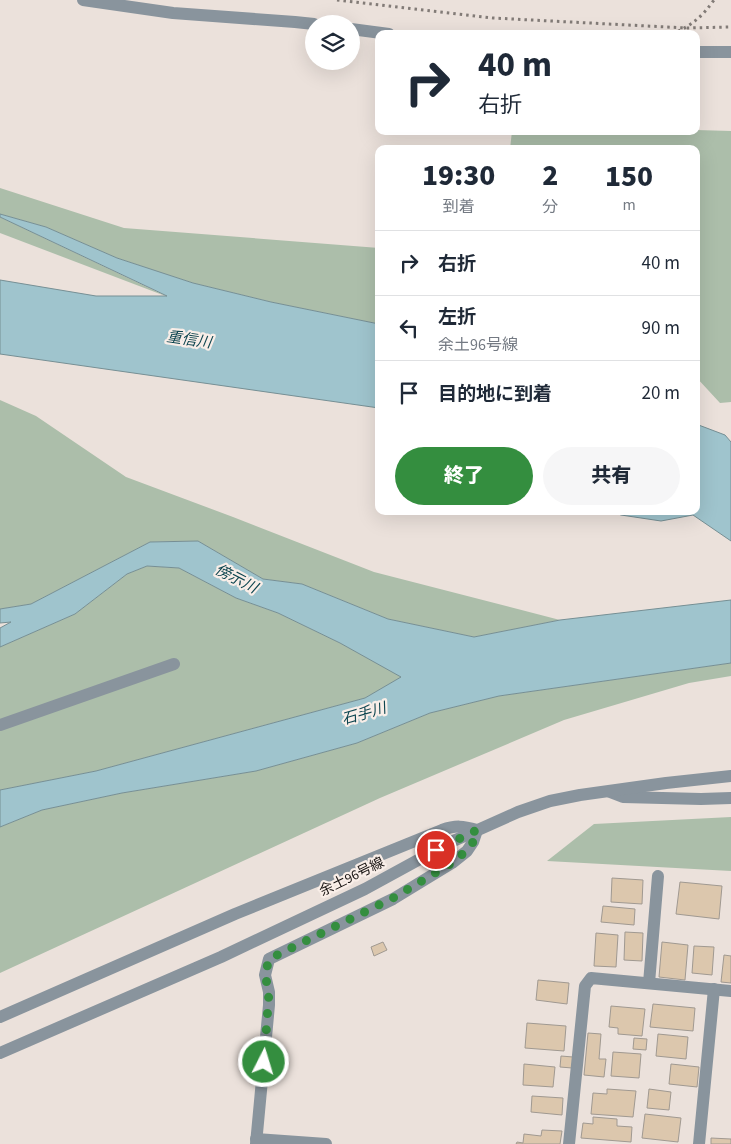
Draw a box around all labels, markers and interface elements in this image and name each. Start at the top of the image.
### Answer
map controls [305,15,360,70]
button: layers [305,15,360,70]
text: 40 m [478,40,552,90]
icon: right [395,50,460,115]
text: 右折 [478,89,522,121]
text: 19:30 [422,154,495,197]
text: 2 [542,154,558,197]
text: 150 [605,155,653,198]
text: m [622,194,636,216]
text: 到着 [443,196,475,218]
text: 分 [542,196,558,218]
icon: right [395,249,423,277]
text: 40 m [642,250,680,277]
text: 右折 [438,251,476,278]
text: 左折 [438,304,476,331]
icon: left [395,314,423,342]
text: 90 m [642,315,680,342]
water label: 重信川 [165,326,215,354]
text: 余土96号線 [438,334,518,356]
icon: arrive [395,379,423,407]
text: 20 m [642,380,680,407]
text: 目的地に到着 [438,381,552,408]
button: 終了 [395,447,533,505]
button: 共有 [543,447,680,505]
water label: 傍示川 [211,559,263,599]
water label: 石手川 [339,697,390,730]
pin [415,829,457,871]
icon: arrive [422,836,450,864]
street label: 余土96号線 [316,853,388,901]
position arrow [237,1035,289,1087]

